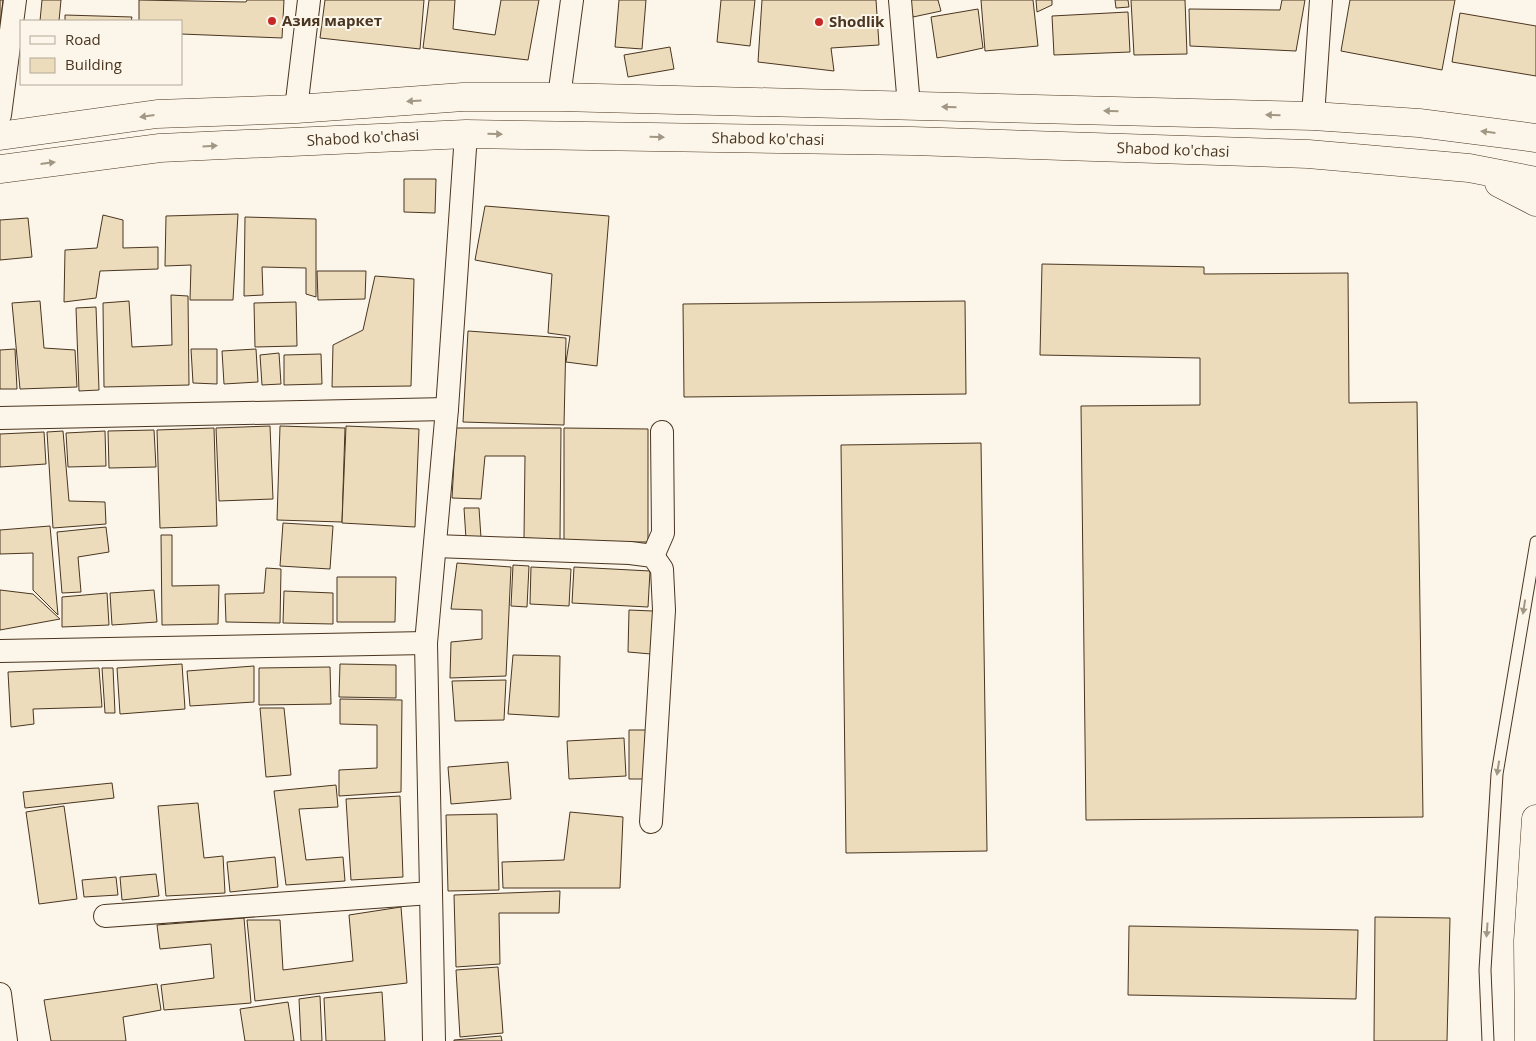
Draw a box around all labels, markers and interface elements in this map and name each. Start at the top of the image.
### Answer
place label: Азия маркет [282,10,382,30]
place label: Shodlik [829,11,885,31]
marker: Азия маркет [266,15,278,27]
marker: Shodlik [813,16,825,28]
legend [20,20,182,85]
text: Road [65,29,101,49]
text: Building [65,54,122,74]
one-way arrow [406,97,422,105]
one-way arrow [940,103,956,111]
one-way arrow [1103,107,1119,115]
one-way arrow [1265,111,1281,119]
one-way arrow [139,112,155,120]
street label: Shabod ko'chasi [306,124,420,150]
street label: Shabod ko'chasi [711,127,825,149]
one-way arrow [1479,127,1495,135]
one-way arrow [487,130,503,138]
one-way arrow [649,133,665,141]
street label: Shabod ko'chasi [1116,137,1230,161]
one-way arrow [202,141,218,149]
one-way arrow [41,159,57,167]
one-way arrow [1520,599,1528,615]
one-way arrow [1494,760,1502,776]
one-way arrow [1483,922,1491,938]

